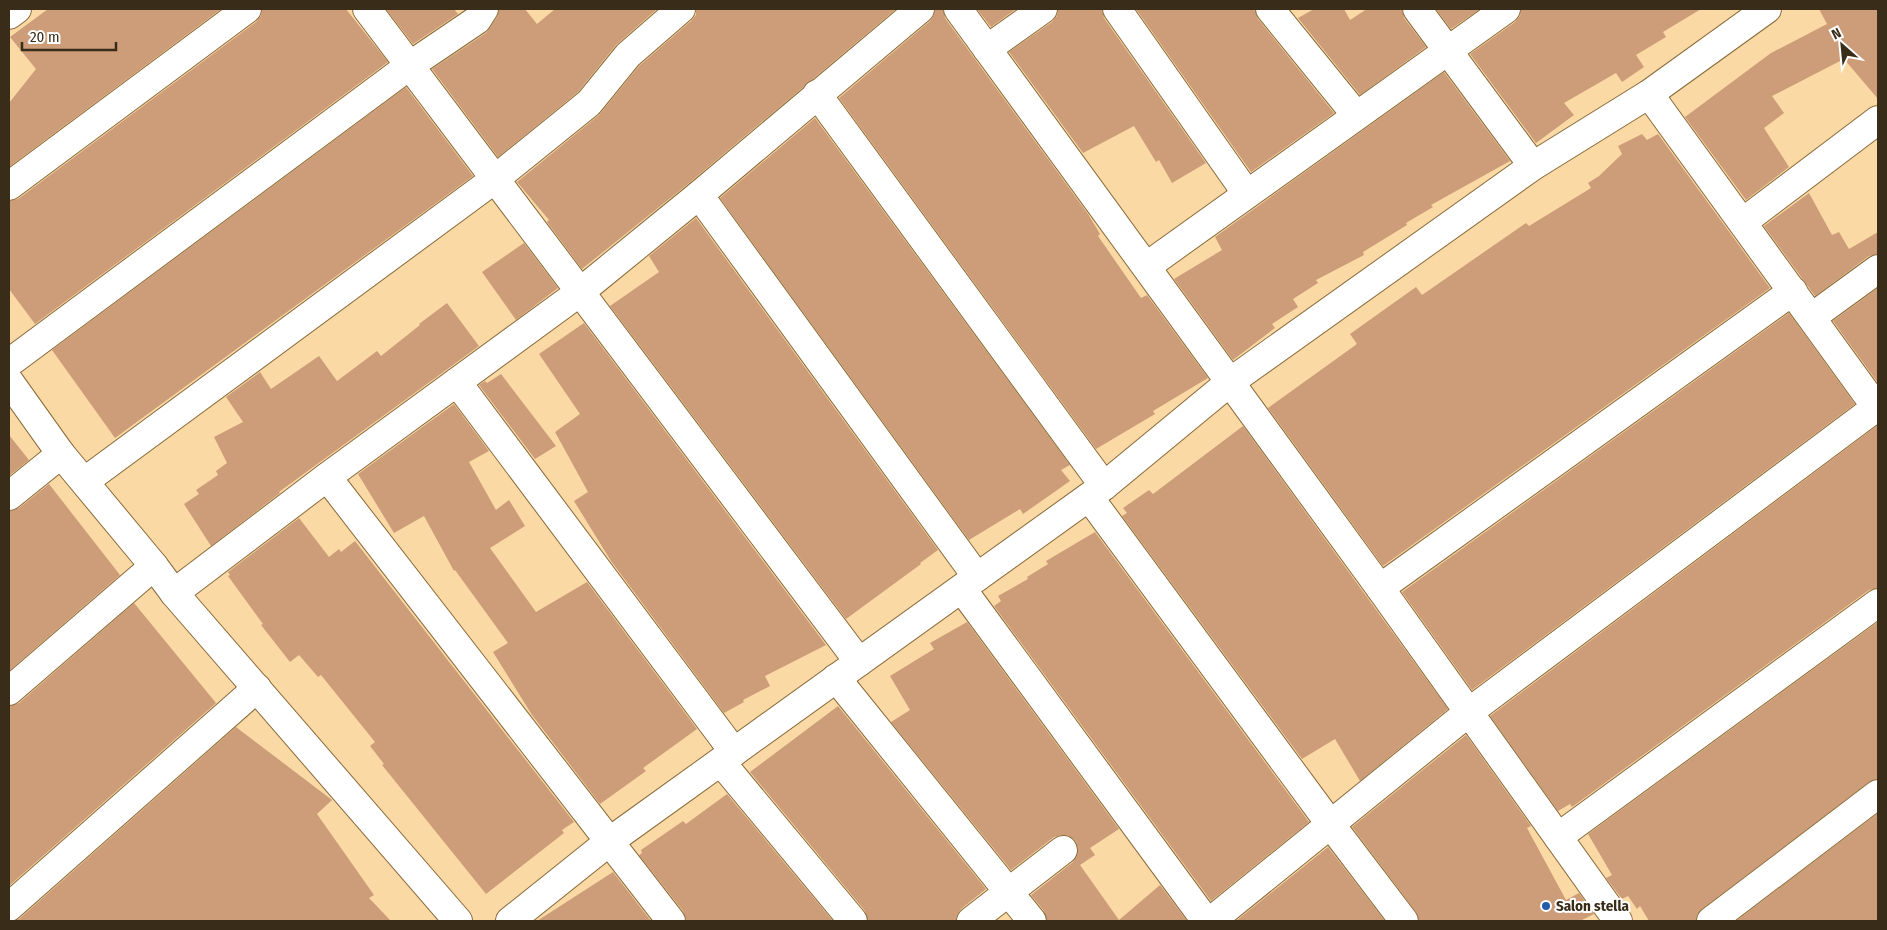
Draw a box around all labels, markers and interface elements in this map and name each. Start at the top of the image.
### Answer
scale bar [22,20,116,52]
north arrow [1817,20,1867,70]
text: N [1829,24,1844,43]
text: 20 m [30,28,60,46]
place label: Salon stella [1556,897,1629,915]
marker: Salon stella [1540,900,1552,912]

